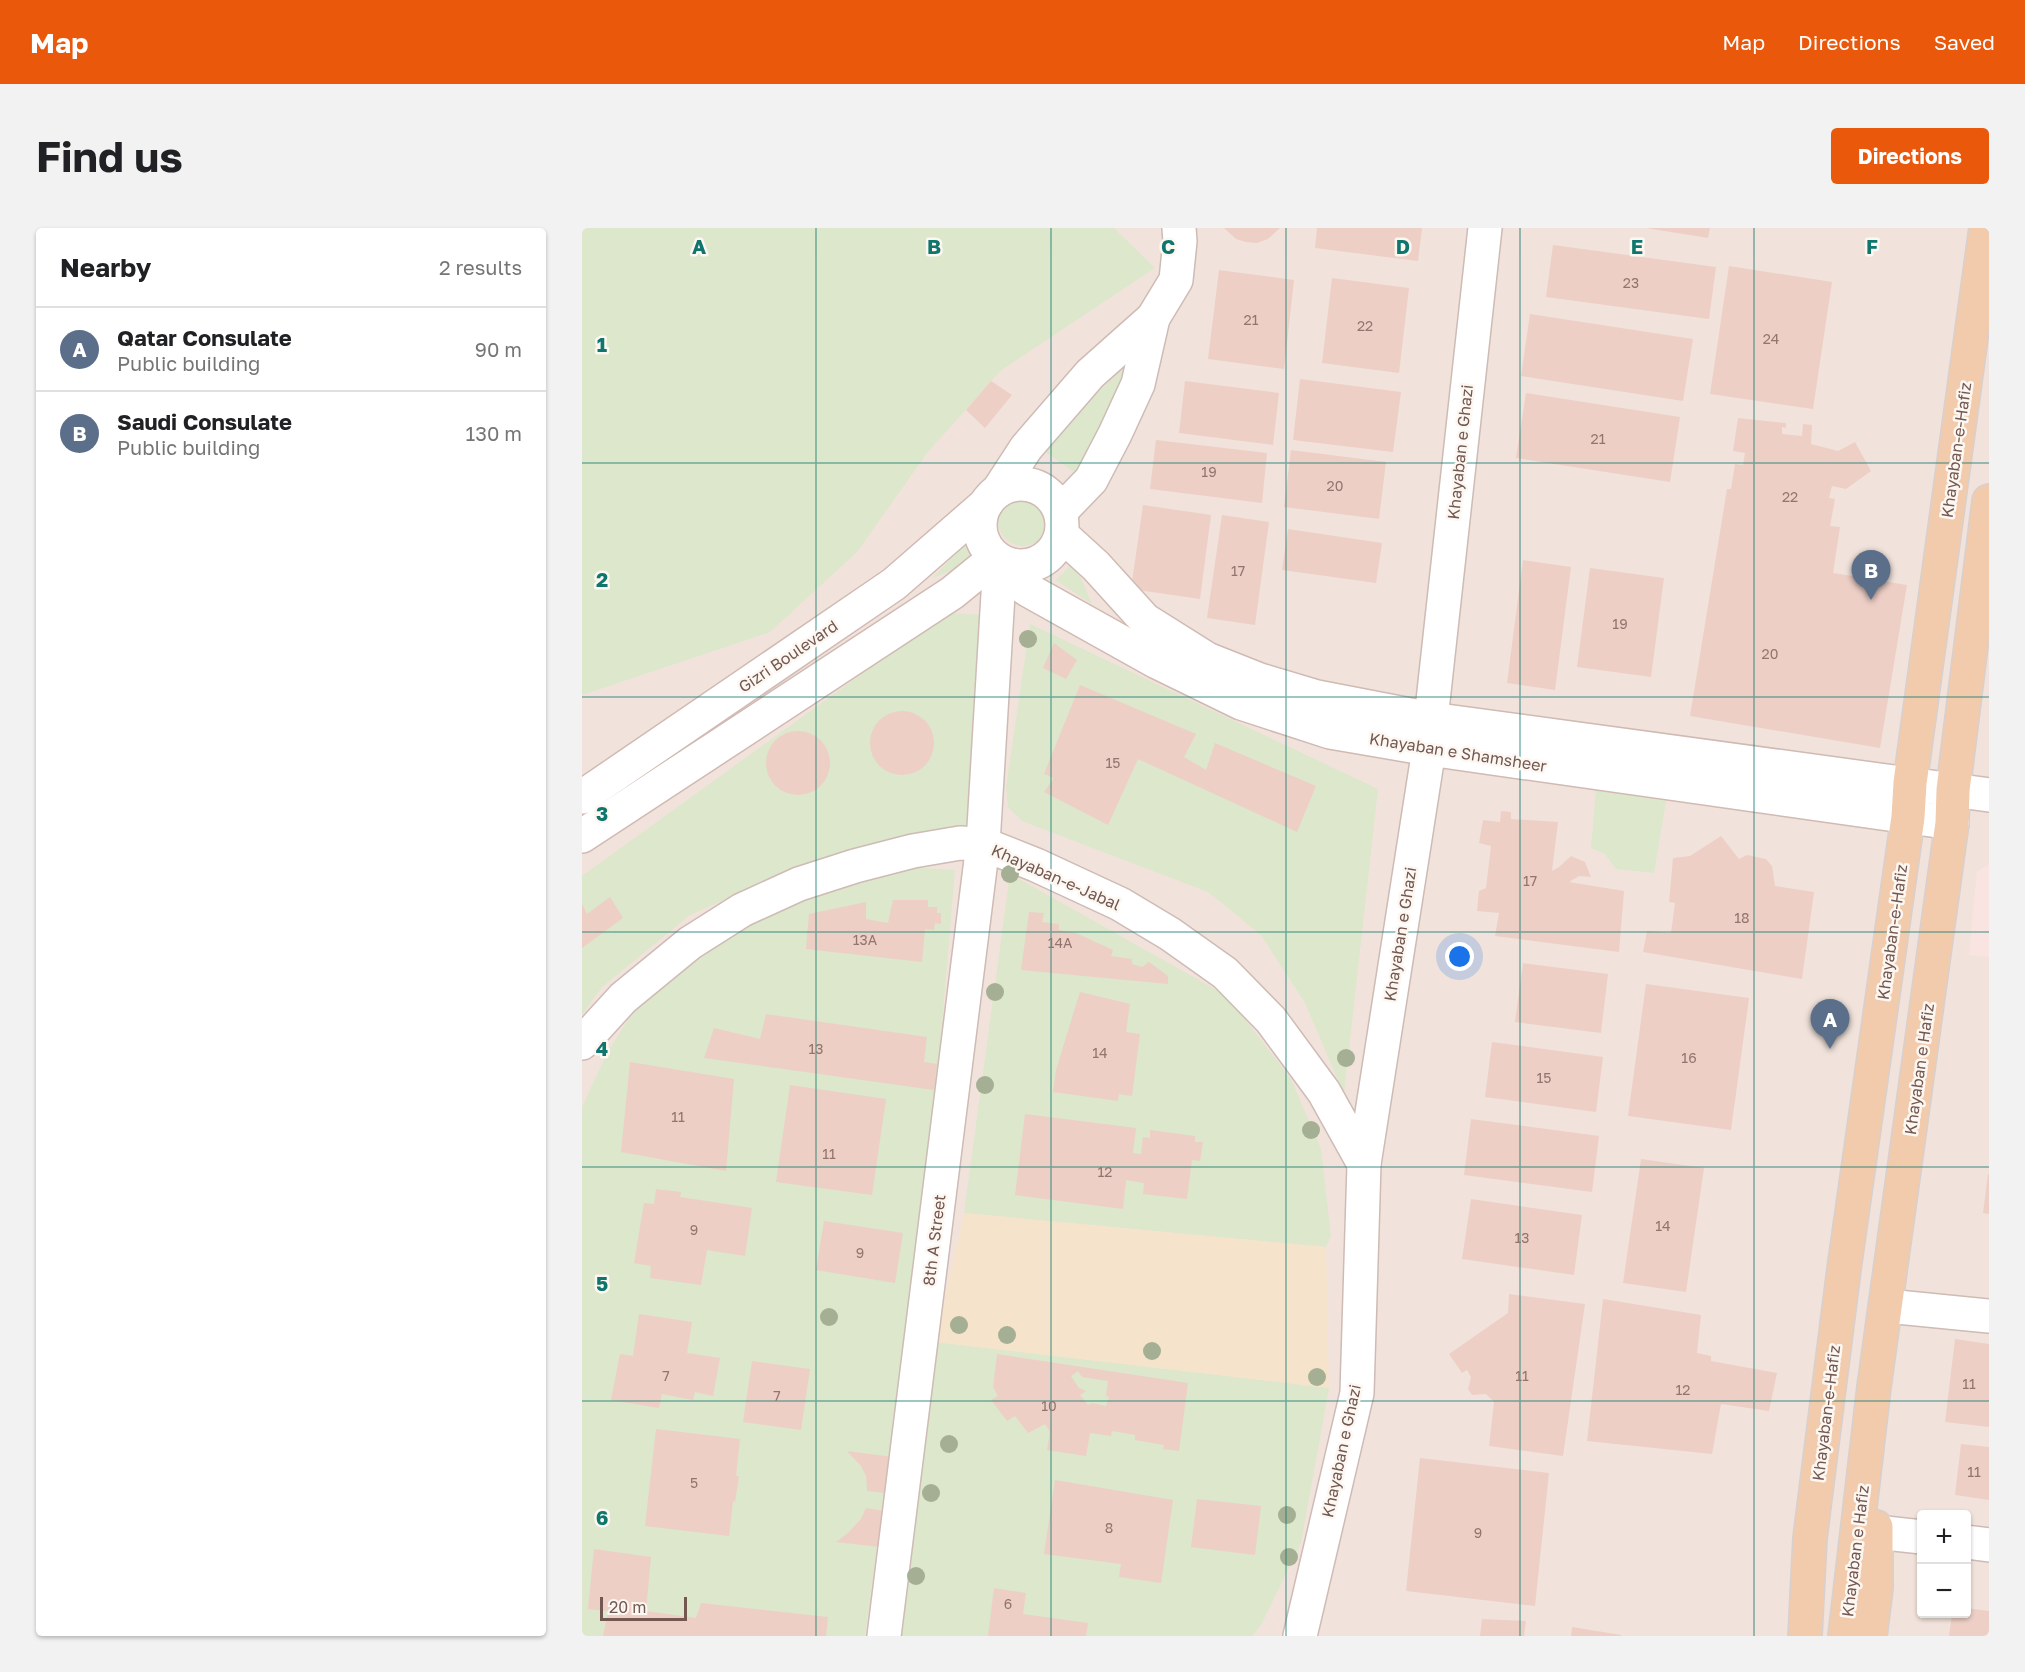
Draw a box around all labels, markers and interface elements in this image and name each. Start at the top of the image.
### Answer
text: Map [30,26,88,59]
text: Map [1722,29,1765,55]
text: Directions [1798,29,1901,55]
text: Saved [1934,29,1995,55]
button: Directions [1831,128,1989,184]
text: Find us [36,131,183,181]
text: A [692,234,706,258]
text: B [927,234,941,258]
text: C [1161,234,1175,258]
text: D [1396,234,1410,258]
text: E [1631,234,1643,258]
text: F [1866,234,1878,258]
text: Nearby [60,252,151,283]
text: 2 results [439,255,522,279]
house number: 23 [1623,274,1639,291]
house number: 21 [1244,311,1259,328]
house number: 22 [1357,317,1373,334]
text: Qatar Consulate [117,324,292,351]
house number: 24 [1763,330,1779,347]
text: 1 [597,332,607,356]
text: A [72,337,87,361]
text: 90 m [475,337,522,361]
text: Public building [117,351,260,375]
street label: Khayaban-e-Hafiz [1937,381,1975,519]
street label: Khayaban e Ghazi [1443,383,1477,521]
text: Saudi Consulate [117,408,292,435]
text: B [72,421,87,445]
text: 130 m [466,421,522,445]
house number: 21 [1591,430,1606,447]
text: Public building [117,435,260,459]
house number: 19 [1201,463,1217,480]
house number: 20 [1327,477,1343,494]
house number: 22 [1782,488,1798,505]
pin: B [1852,550,1890,600]
house number: 17 [1231,562,1245,579]
text: 2 [596,567,608,591]
street label: Gizri Boulevard [734,615,842,697]
house number: 19 [1612,615,1628,632]
house number: 20 [1762,645,1778,662]
street label: Khayaban e Shamsheer [1368,728,1548,776]
house number: 15 [1106,754,1120,771]
text: 3 [596,801,608,825]
street label: Khayaban-e-Jabal [988,840,1124,914]
street label: Khayaban-e-Hafiz [1873,863,1911,1001]
street label: Khayaban e Ghazi [1380,865,1420,1003]
house number: 17 [1523,872,1537,889]
house number: 18 [1734,909,1750,926]
house number: 13A [853,931,878,948]
house number: 14A [1048,934,1073,951]
your location [1445,942,1474,971]
pin: A [1810,1000,1850,1049]
street label: Khayaban e Hafiz [1900,1002,1938,1136]
text: 4 [596,1036,608,1060]
house number: 13 [809,1040,823,1057]
house number: 14 [1092,1044,1108,1061]
house number: 16 [1681,1049,1697,1066]
house number: 15 [1537,1069,1551,1086]
house number: 11 [671,1108,685,1125]
house number: 11 [822,1145,836,1162]
house number: 12 [1098,1163,1112,1180]
street label: 8th A Street [918,1193,950,1287]
house number: 14 [1655,1217,1671,1234]
house number: 9 [690,1221,698,1238]
house number: 13 [1515,1229,1529,1246]
house number: 9 [856,1244,864,1261]
text: 5 [596,1271,608,1295]
street label: Khayaban-e-Hafiz [1808,1344,1844,1482]
house number: 7 [662,1367,670,1384]
house number: 11 [1515,1367,1529,1384]
house number: 11 [1962,1375,1976,1392]
house number: 12 [1676,1381,1690,1398]
street label: Khayaban e Ghazi [1317,1383,1365,1519]
house number: 7 [773,1387,781,1404]
house number: 10 [1041,1397,1057,1414]
house number: 11 [1967,1463,1981,1480]
house number: 5 [690,1474,698,1491]
street label: Khayaban e Hafiz [1837,1484,1873,1618]
text: 6 [596,1505,608,1529]
map controls [1917,1510,1971,1618]
button: + [1917,1510,1971,1564]
house number: 8 [1105,1519,1113,1536]
house number: 9 [1474,1524,1482,1541]
button: − [1917,1564,1971,1618]
scale bar [600,1594,687,1622]
house number: 6 [1004,1595,1012,1612]
text: 20 m [609,1597,646,1617]

